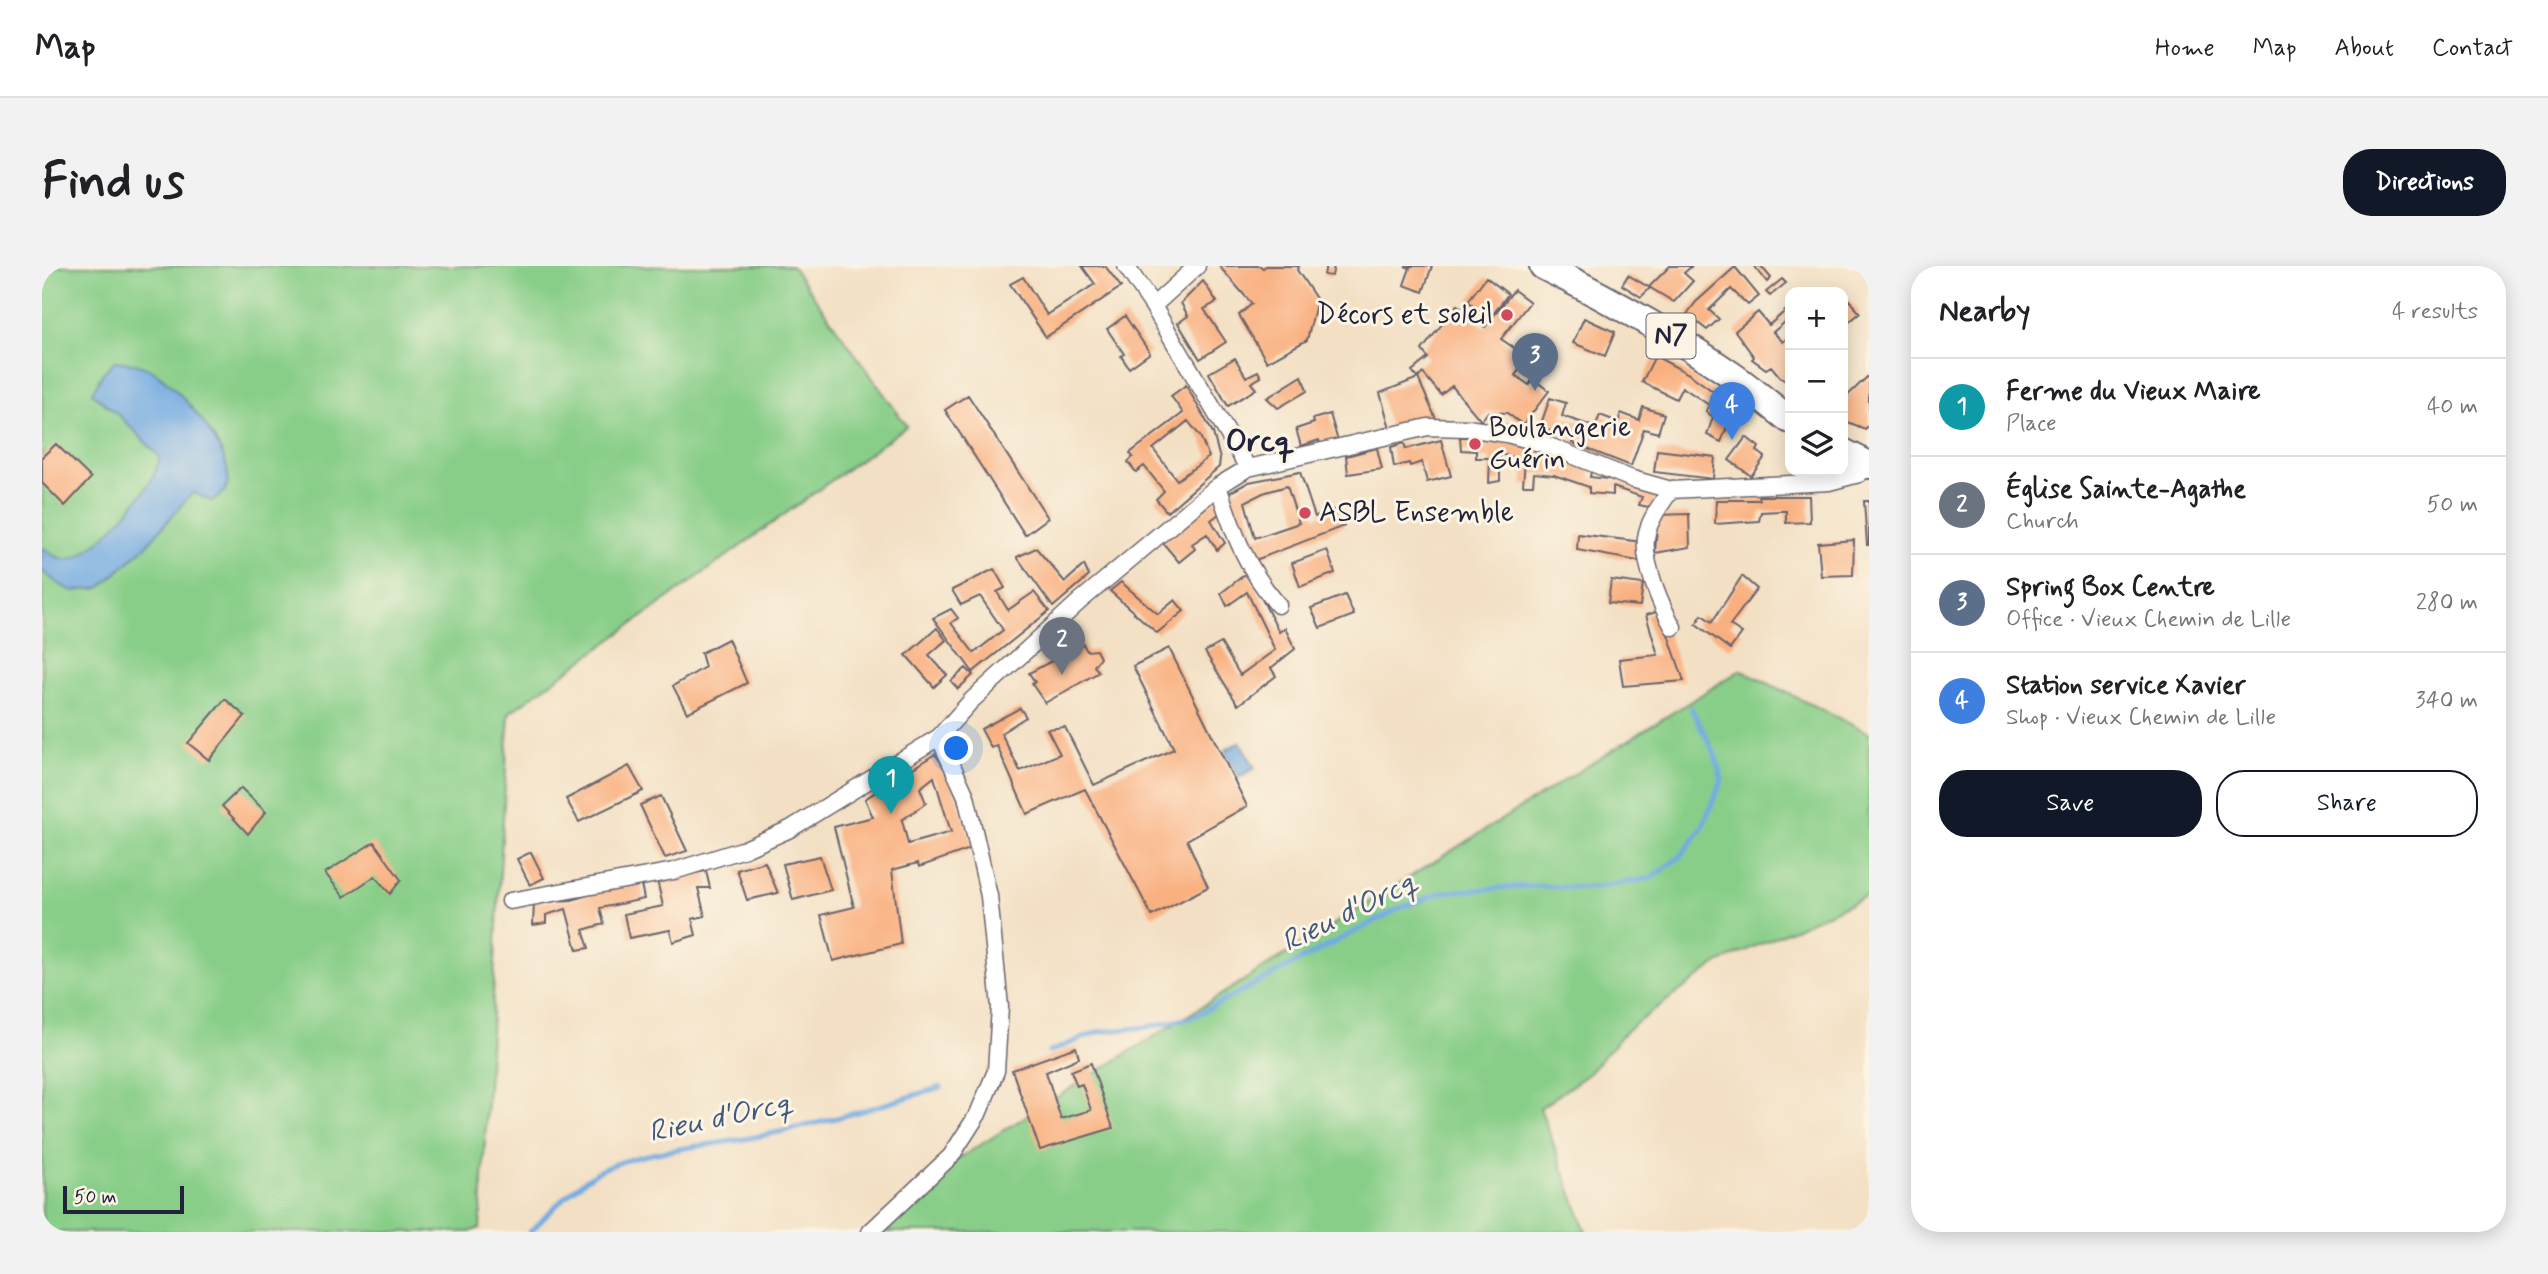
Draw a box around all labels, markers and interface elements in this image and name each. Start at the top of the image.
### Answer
text: Map [35,26,95,70]
text: Home [2155,33,2215,64]
text: Map [2253,33,2297,64]
text: About [2335,33,2394,64]
text: Contact [2432,33,2513,64]
button: Directions [2343,149,2506,216]
text: Find us [42,150,185,215]
map controls [1785,287,1848,476]
button: + [1785,287,1848,350]
text: Nearby [1939,292,2030,331]
place label: Décors et soleil [1317,297,1493,334]
text: 4 results [2392,297,2478,327]
marker: Décors et soleil [1499,307,1515,323]
road number: N7 [1646,314,1696,358]
pin: 3 [1512,333,1558,391]
button: − [1785,350,1848,413]
text: Ferme du Vieux Maire [2006,375,2261,409]
pin: 4 [1709,382,1755,440]
text: 1 [1957,392,1967,422]
text: 40 m [2427,392,2478,422]
text: Place [2006,409,2057,439]
place label: Boulangerie Guérin [1489,410,1631,479]
button: layers [1785,413,1848,476]
district label: Orcq [1226,421,1294,464]
marker: Boulangerie Guérin [1467,436,1483,452]
text: Église Sainte-Agathe [2006,473,2246,507]
text: 2 [1956,490,1968,520]
text: 50 m [2427,490,2478,520]
place label: ASBL Ensemble [1319,495,1514,532]
marker: ASBL Ensemble [1297,505,1313,521]
text: Church [2006,507,2079,537]
text: Spring Box Centre [2006,571,2215,605]
text: 3 [1957,588,1967,618]
text: 280 m [2416,588,2478,618]
text: Office · Vieux Chemin de Lille [2006,605,2291,635]
pin: 2 [1039,617,1085,675]
text: Station service Xavier [2006,669,2245,703]
text: 4 [1955,686,1969,716]
text: 340 m [2415,686,2478,716]
text: Shop · Vieux Chemin de Lille [2006,703,2276,733]
your location [939,731,973,765]
pin: 1 [868,756,914,814]
button: Save [1939,770,2202,837]
button: Share [2216,770,2478,837]
water label: Rieu d'Orcq [1275,862,1425,962]
water label: Rieu d'Orcq [645,1084,797,1152]
scale bar [63,1183,184,1215]
text: 50 m [74,1185,117,1210]

